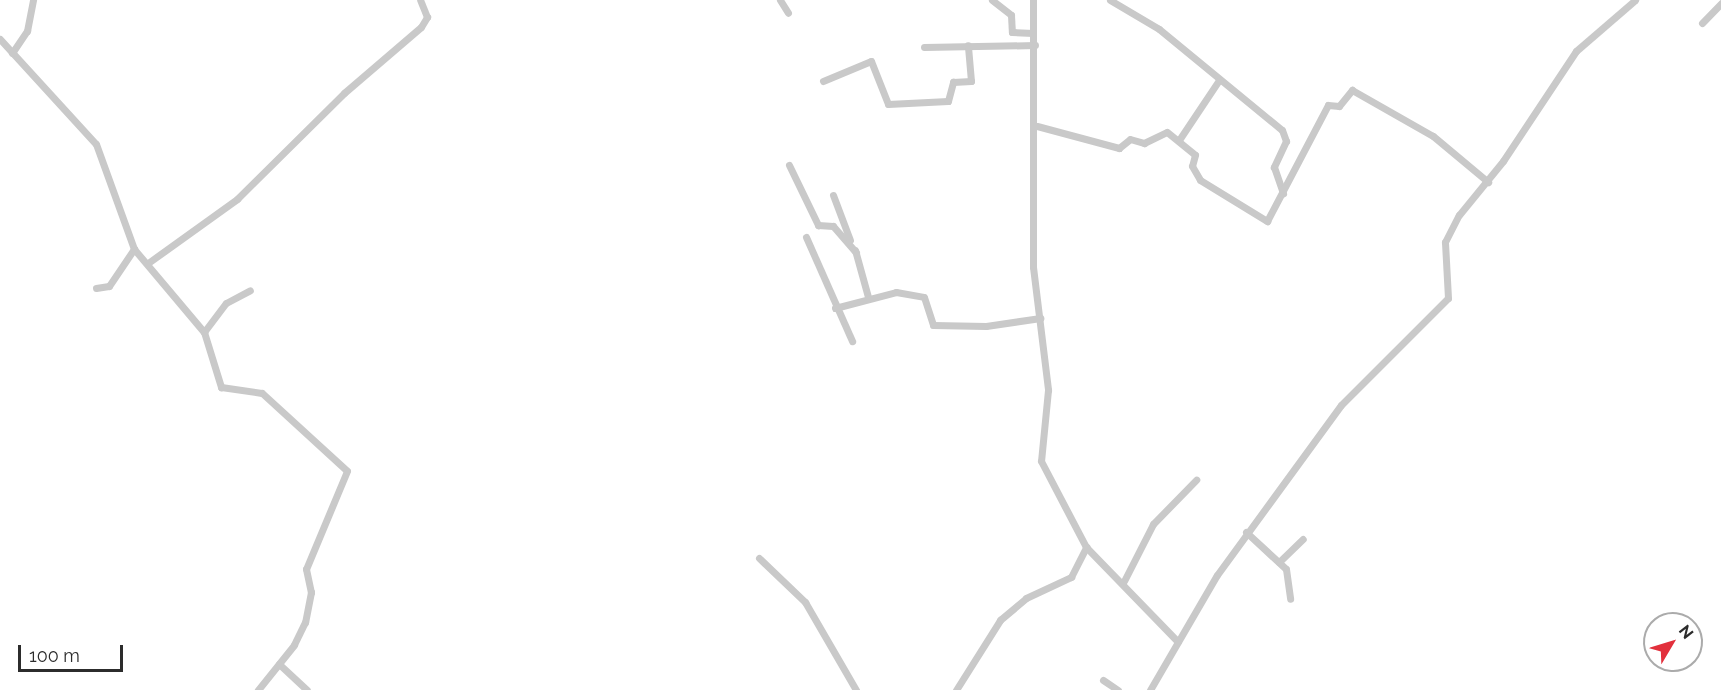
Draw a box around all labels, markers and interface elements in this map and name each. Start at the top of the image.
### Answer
north arrow [1643,612,1703,672]
text: N [1675,621,1697,643]
scale bar [21,633,126,671]
text: 100 m [29,645,80,666]

